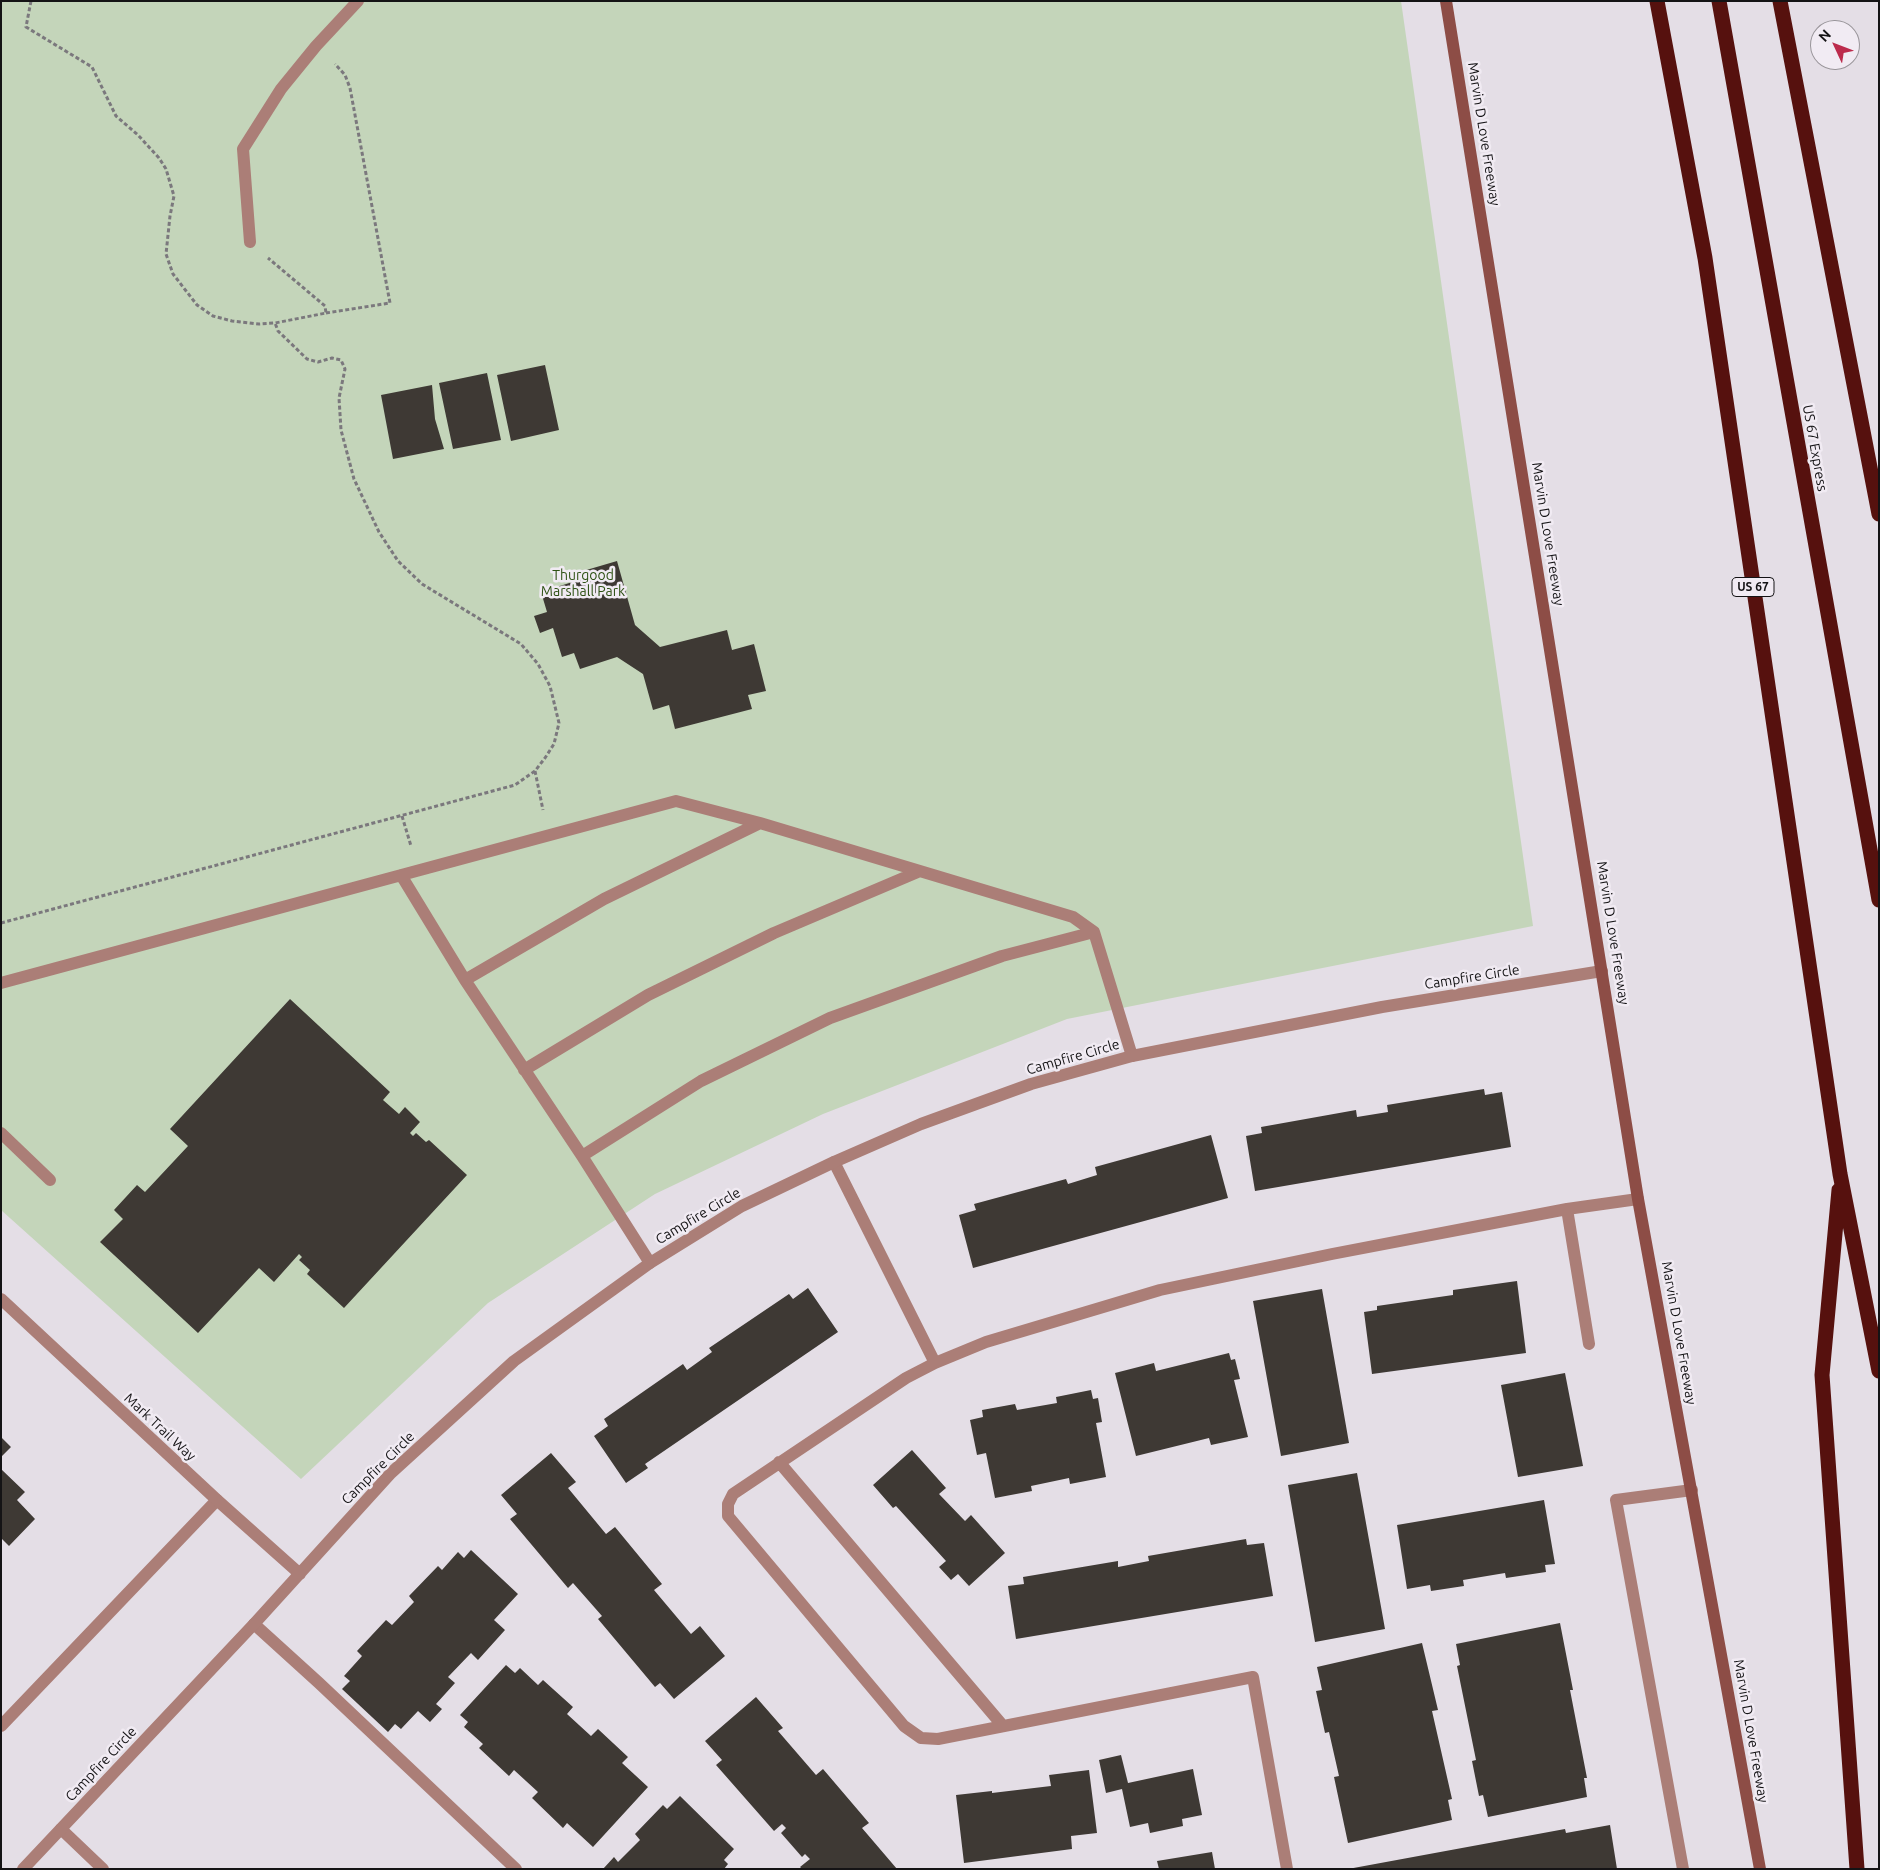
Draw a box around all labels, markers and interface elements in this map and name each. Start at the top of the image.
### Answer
north arrow [1810,20,1860,70]
text: N [1815,26,1834,45]
street label: Marvin D Love Freeway [1464,61,1504,207]
street label: US 67 Express [1799,403,1831,493]
street label: Marvin D Love Freeway [1528,461,1568,607]
park label: Thurgood Marshall Park [541,567,625,600]
road number: US 67 [1732,578,1774,596]
street label: Marvin D Love Freeway [1593,860,1633,1006]
street label: Campfire Circle [1423,961,1521,993]
street label: Campfire Circle [1024,1036,1122,1078]
street label: Campfire Circle [652,1184,744,1248]
street label: Marvin D Love Freeway [1658,1260,1700,1406]
street label: Mark Trail Way [121,1390,199,1464]
street label: Campfire Circle [338,1428,418,1508]
street label: Marvin D Love Freeway [1730,1658,1772,1804]
street label: Campfire Circle [62,1723,140,1805]

